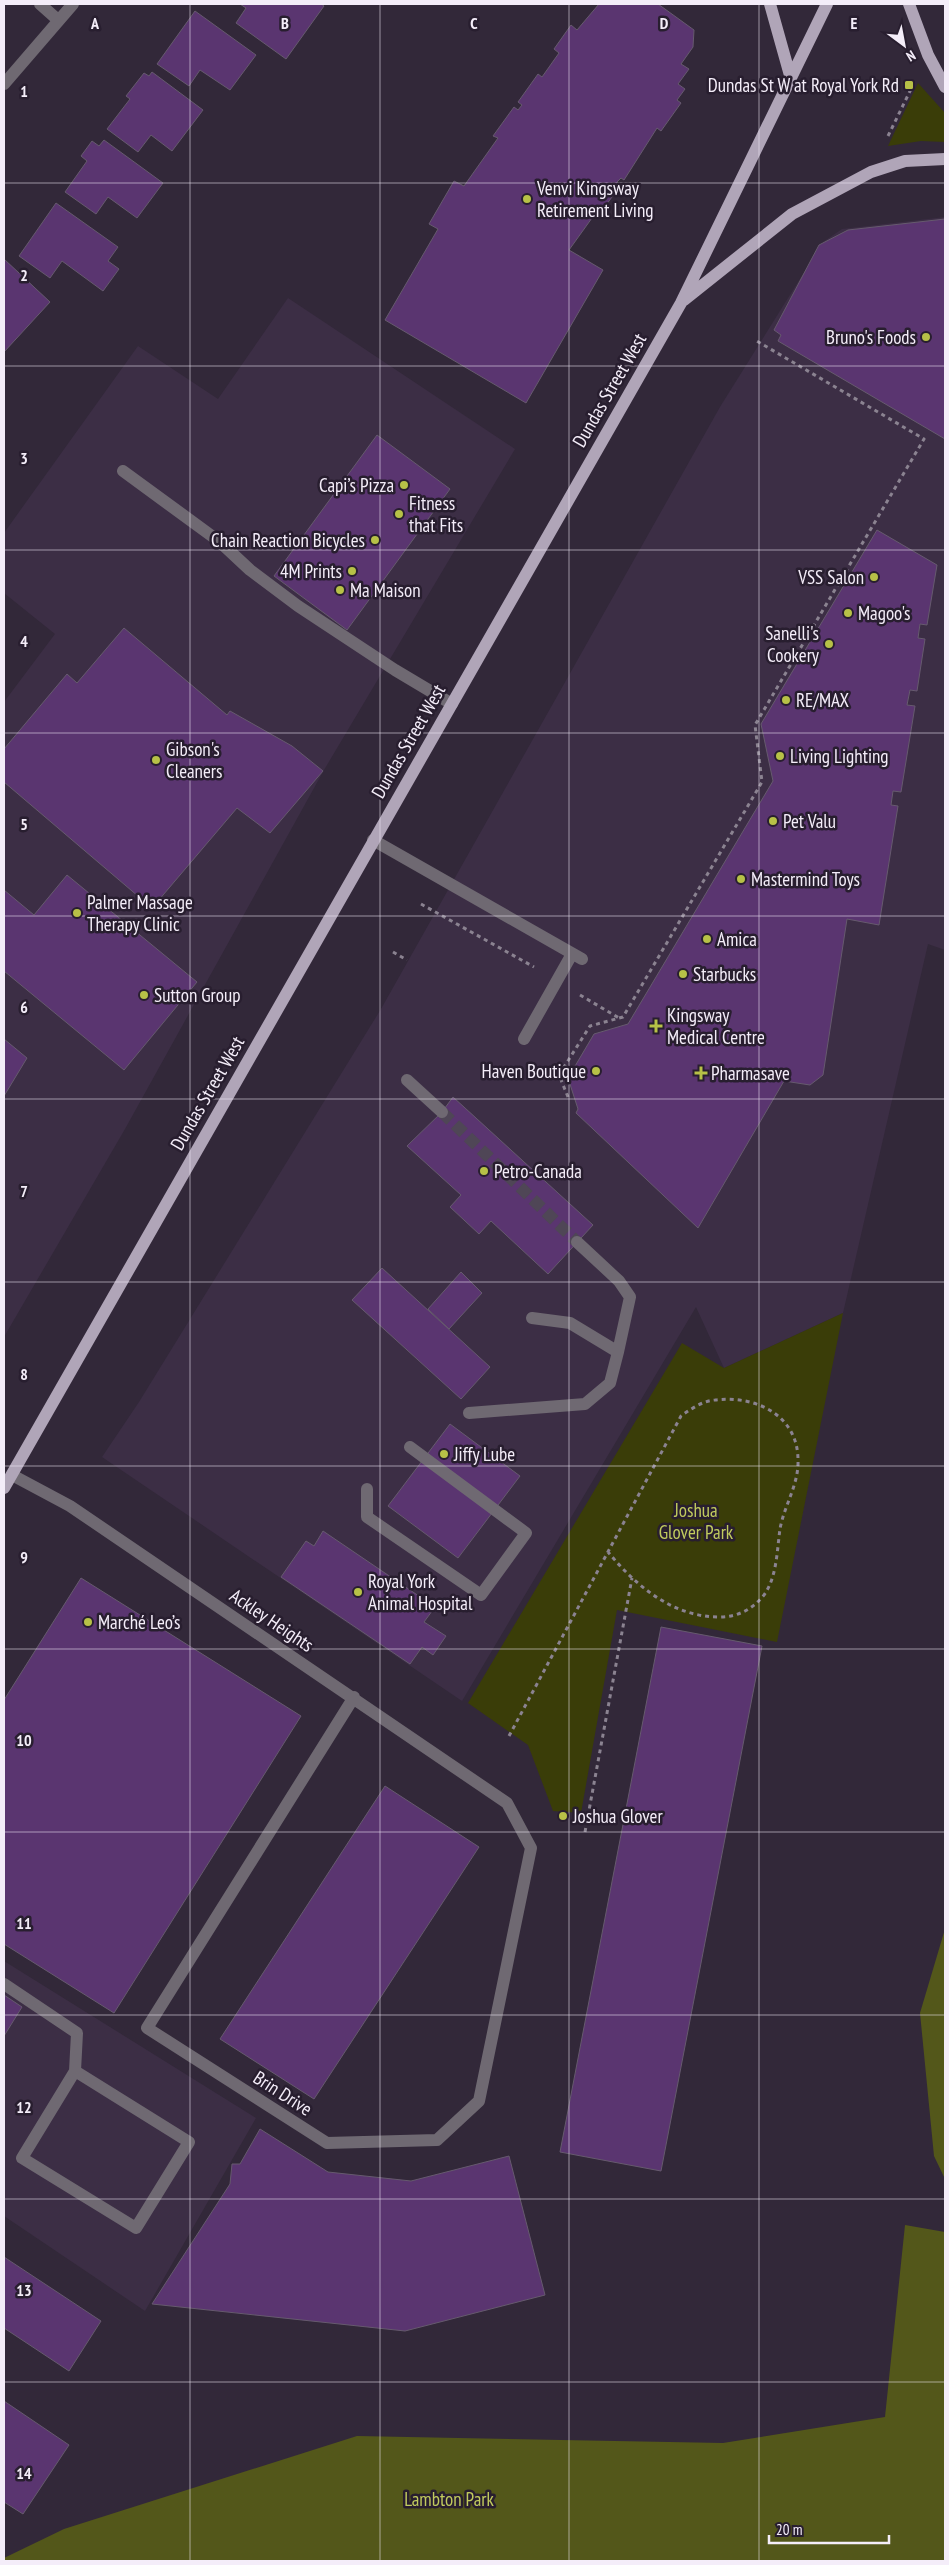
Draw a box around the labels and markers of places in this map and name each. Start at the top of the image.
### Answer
place label: Dundas St W at Royal York Rd [708,73,899,97]
marker: Dundas St W at Royal York Rd [903,79,915,91]
place label: Venvi Kingsway Retirement Living [536,176,654,222]
marker: Venvi Kingsway Retirement Living [521,193,533,205]
place label: Bruno's Foods [826,325,916,349]
marker: Bruno's Foods [920,331,932,343]
place label: Capi’s Pizza [319,473,394,497]
marker: Capi’s Pizza [398,479,410,491]
place label: Fitness that Fits [409,491,463,537]
marker: Fitness that Fits [393,508,405,520]
place label: Chain Reaction Bicycles [211,528,365,552]
marker: Chain Reaction Bicycles [369,534,381,546]
place label: 4M Prints [280,559,342,583]
marker: 4M Prints [346,565,358,577]
place label: VSS Salon [797,565,864,589]
marker: VSS Salon [868,571,880,583]
place label: Ma Maison [350,578,421,602]
marker: Ma Maison [334,584,346,596]
place label: Magoo's [858,601,910,625]
marker: Magoo's [842,607,854,619]
place label: Sanelli's Cookery [765,621,820,667]
marker: Sanelli's Cookery [823,638,835,650]
place label: RE/MAX [796,688,850,712]
marker: RE/MAX [780,694,792,706]
place label: Gibson's Cleaners [166,737,222,783]
place label: Living Lighting [790,744,889,768]
marker: Living Lighting [774,750,786,762]
marker: Gibson's Cleaners [150,754,162,766]
place label: Pet Valu [783,809,836,833]
marker: Pet Valu [767,815,779,827]
place label: Mastermind Toys [751,867,860,891]
marker: Mastermind Toys [735,873,747,885]
place label: Palmer Massage Therapy Clinic [87,890,193,936]
marker: Palmer Massage Therapy Clinic [71,907,83,919]
place label: Amica [717,927,757,951]
marker: Amica [701,933,713,945]
place label: Starbucks [693,962,756,986]
marker: Starbucks [677,968,689,980]
place label: Sutton Group [154,983,241,1007]
marker: Sutton Group [138,989,150,1001]
place label: Kingsway Medical Centre [667,1003,765,1049]
marker: Kingsway Medical Centre [649,1019,663,1033]
place label: Haven Boutique [482,1059,586,1083]
place label: Pharmasave [711,1061,790,1085]
marker: Haven Boutique [590,1065,602,1077]
marker: Pharmasave [695,1067,707,1079]
place label: Petro-Canada [494,1159,582,1183]
marker: Petro-Canada [478,1165,490,1177]
place label: Jiffy Lube [453,1442,515,1466]
marker: Jiffy Lube [438,1448,450,1460]
place label: Royal York Animal Hospital [368,1569,473,1615]
marker: Royal York Animal Hospital [352,1586,364,1598]
place label: Marché Leo’s [98,1610,181,1634]
marker: Marché Leo’s [82,1616,94,1628]
place label: Joshua Glover [572,1804,663,1828]
marker: Joshua Glover [557,1810,569,1822]

